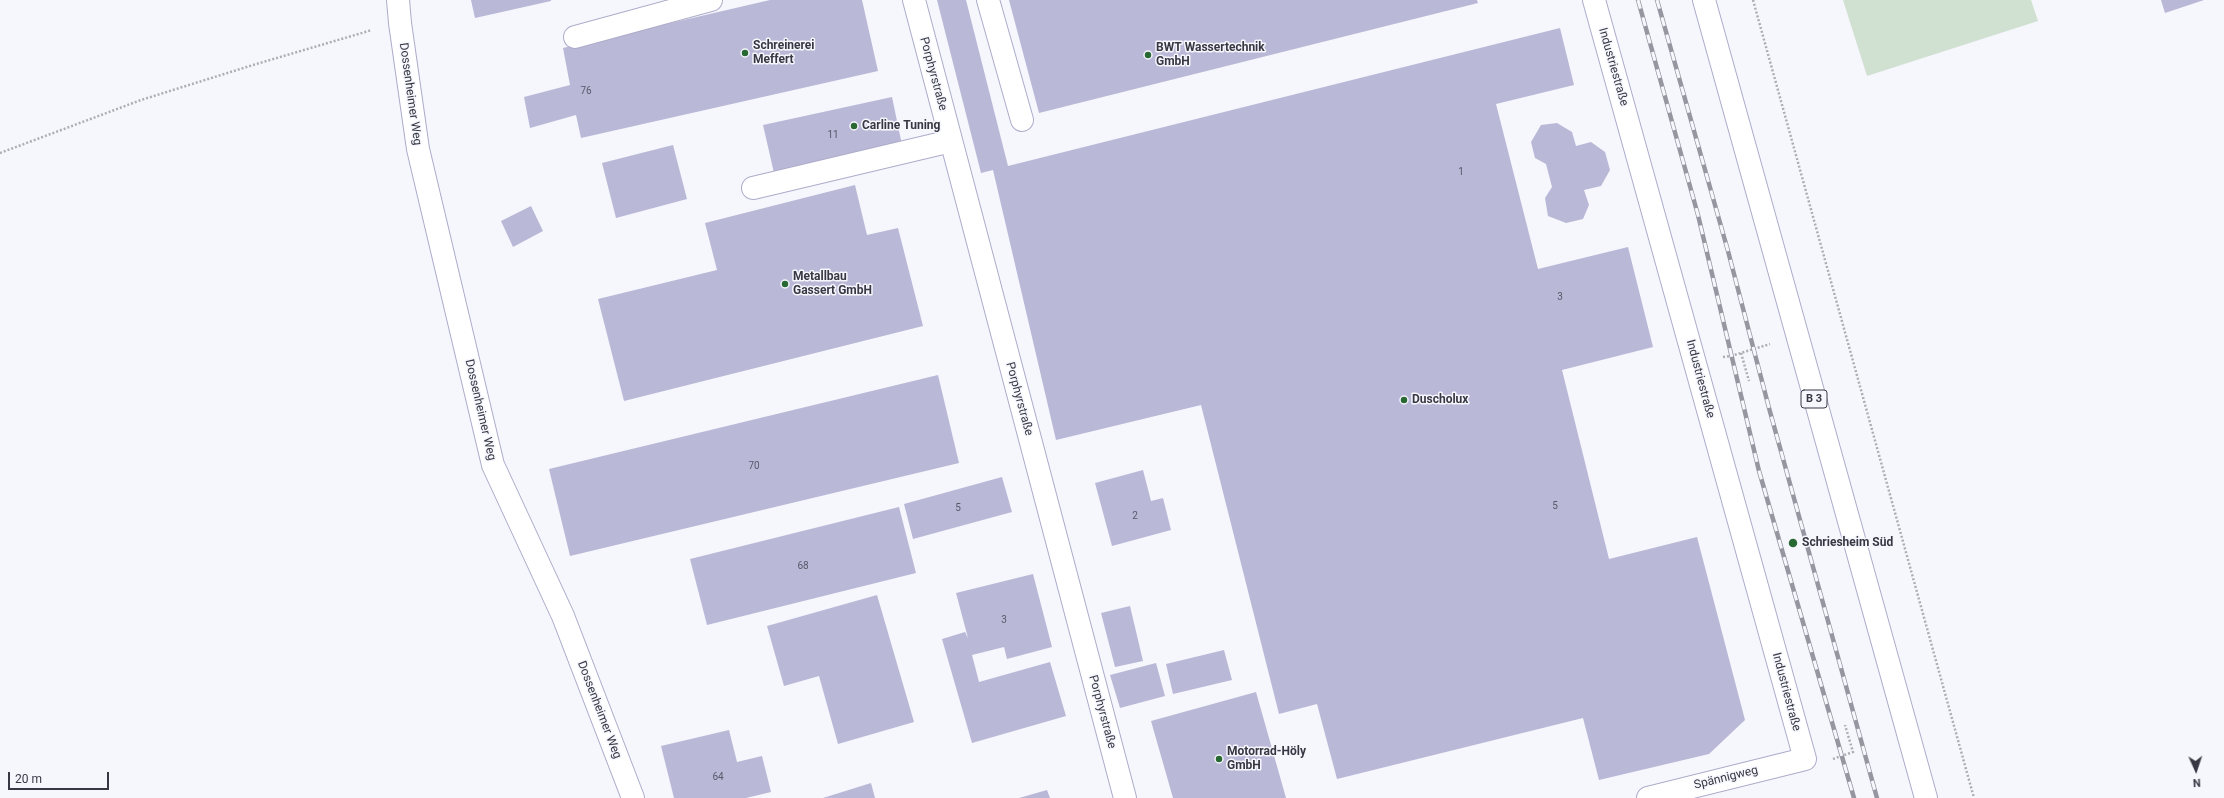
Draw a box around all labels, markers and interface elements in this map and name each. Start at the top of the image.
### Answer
street label: Industriestraße [1595,26,1631,108]
street label: Porphyrstraße [916,36,950,112]
place label: Schreinerei Meffert [753,39,814,67]
place label: BWT Wassertechnik GmbH [1156,41,1265,69]
street label: Dossenheimer Weg [396,42,424,146]
marker: Schreinerei Meffert [740,48,750,58]
marker: BWT Wassertechnik GmbH [1143,50,1153,60]
house number: 76 [580,85,592,97]
place label: Carline Tuning [862,119,940,133]
marker: Carline Tuning [849,121,859,131]
house number: 11 [827,129,839,141]
house number: 1 [1458,166,1464,178]
place label: Metallbau Gassert GmbH [793,270,872,298]
marker: Metallbau Gassert GmbH [780,279,790,289]
house number: 3 [1557,291,1563,303]
street label: Industriestraße [1683,338,1717,420]
street label: Dossenheimer Weg [461,358,499,462]
street label: Porphyrstraße [1002,361,1036,437]
road number: B 3 [1801,390,1827,408]
place label: Duscholux [1412,393,1468,407]
marker: Duscholux [1399,395,1409,405]
house number: 70 [748,460,760,472]
house number: 5 [1552,500,1558,512]
house number: 5 [955,502,961,514]
house number: 2 [1132,510,1138,522]
place label: Schriesheim Süd [1802,536,1893,550]
marker: Schriesheim Süd [1787,537,1799,549]
house number: 68 [797,560,809,572]
house number: 3 [1001,614,1007,626]
street label: Industriestraße [1769,651,1803,733]
street label: Dossenheimer Weg [574,659,624,761]
street label: Porphyrstraße [1085,674,1119,750]
place label: Motorrad-Höly GmbH [1227,745,1306,773]
north arrow [2176,750,2216,790]
marker: Motorrad-Höly GmbH [1214,754,1224,764]
street label: Spännigweg [1693,763,1759,793]
scale bar [10,764,111,790]
house number: 64 [712,771,724,783]
text: 20 m [15,772,42,786]
text: N [2192,776,2201,789]

